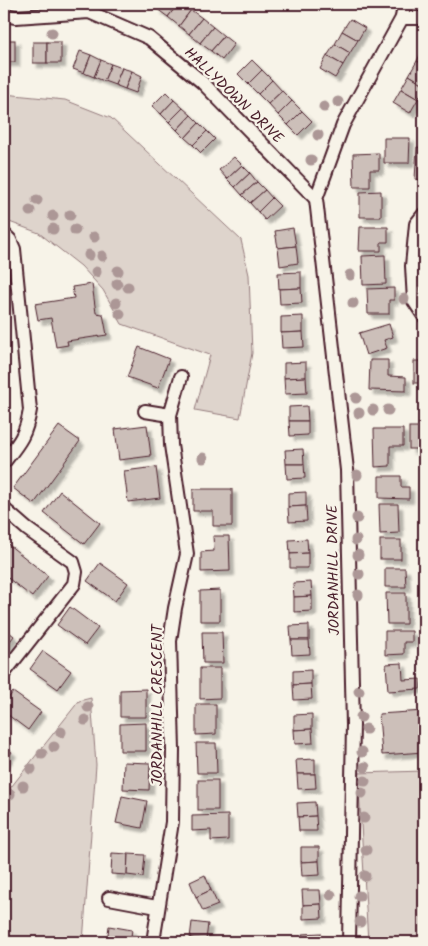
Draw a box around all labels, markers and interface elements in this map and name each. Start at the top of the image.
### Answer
street label: HALLYDOWN DRIVE [178,42,290,151]
street label: JORDANHILL DRIVE [321,503,347,636]
street label: JORDANHILL CRESCENT [146,622,170,786]

